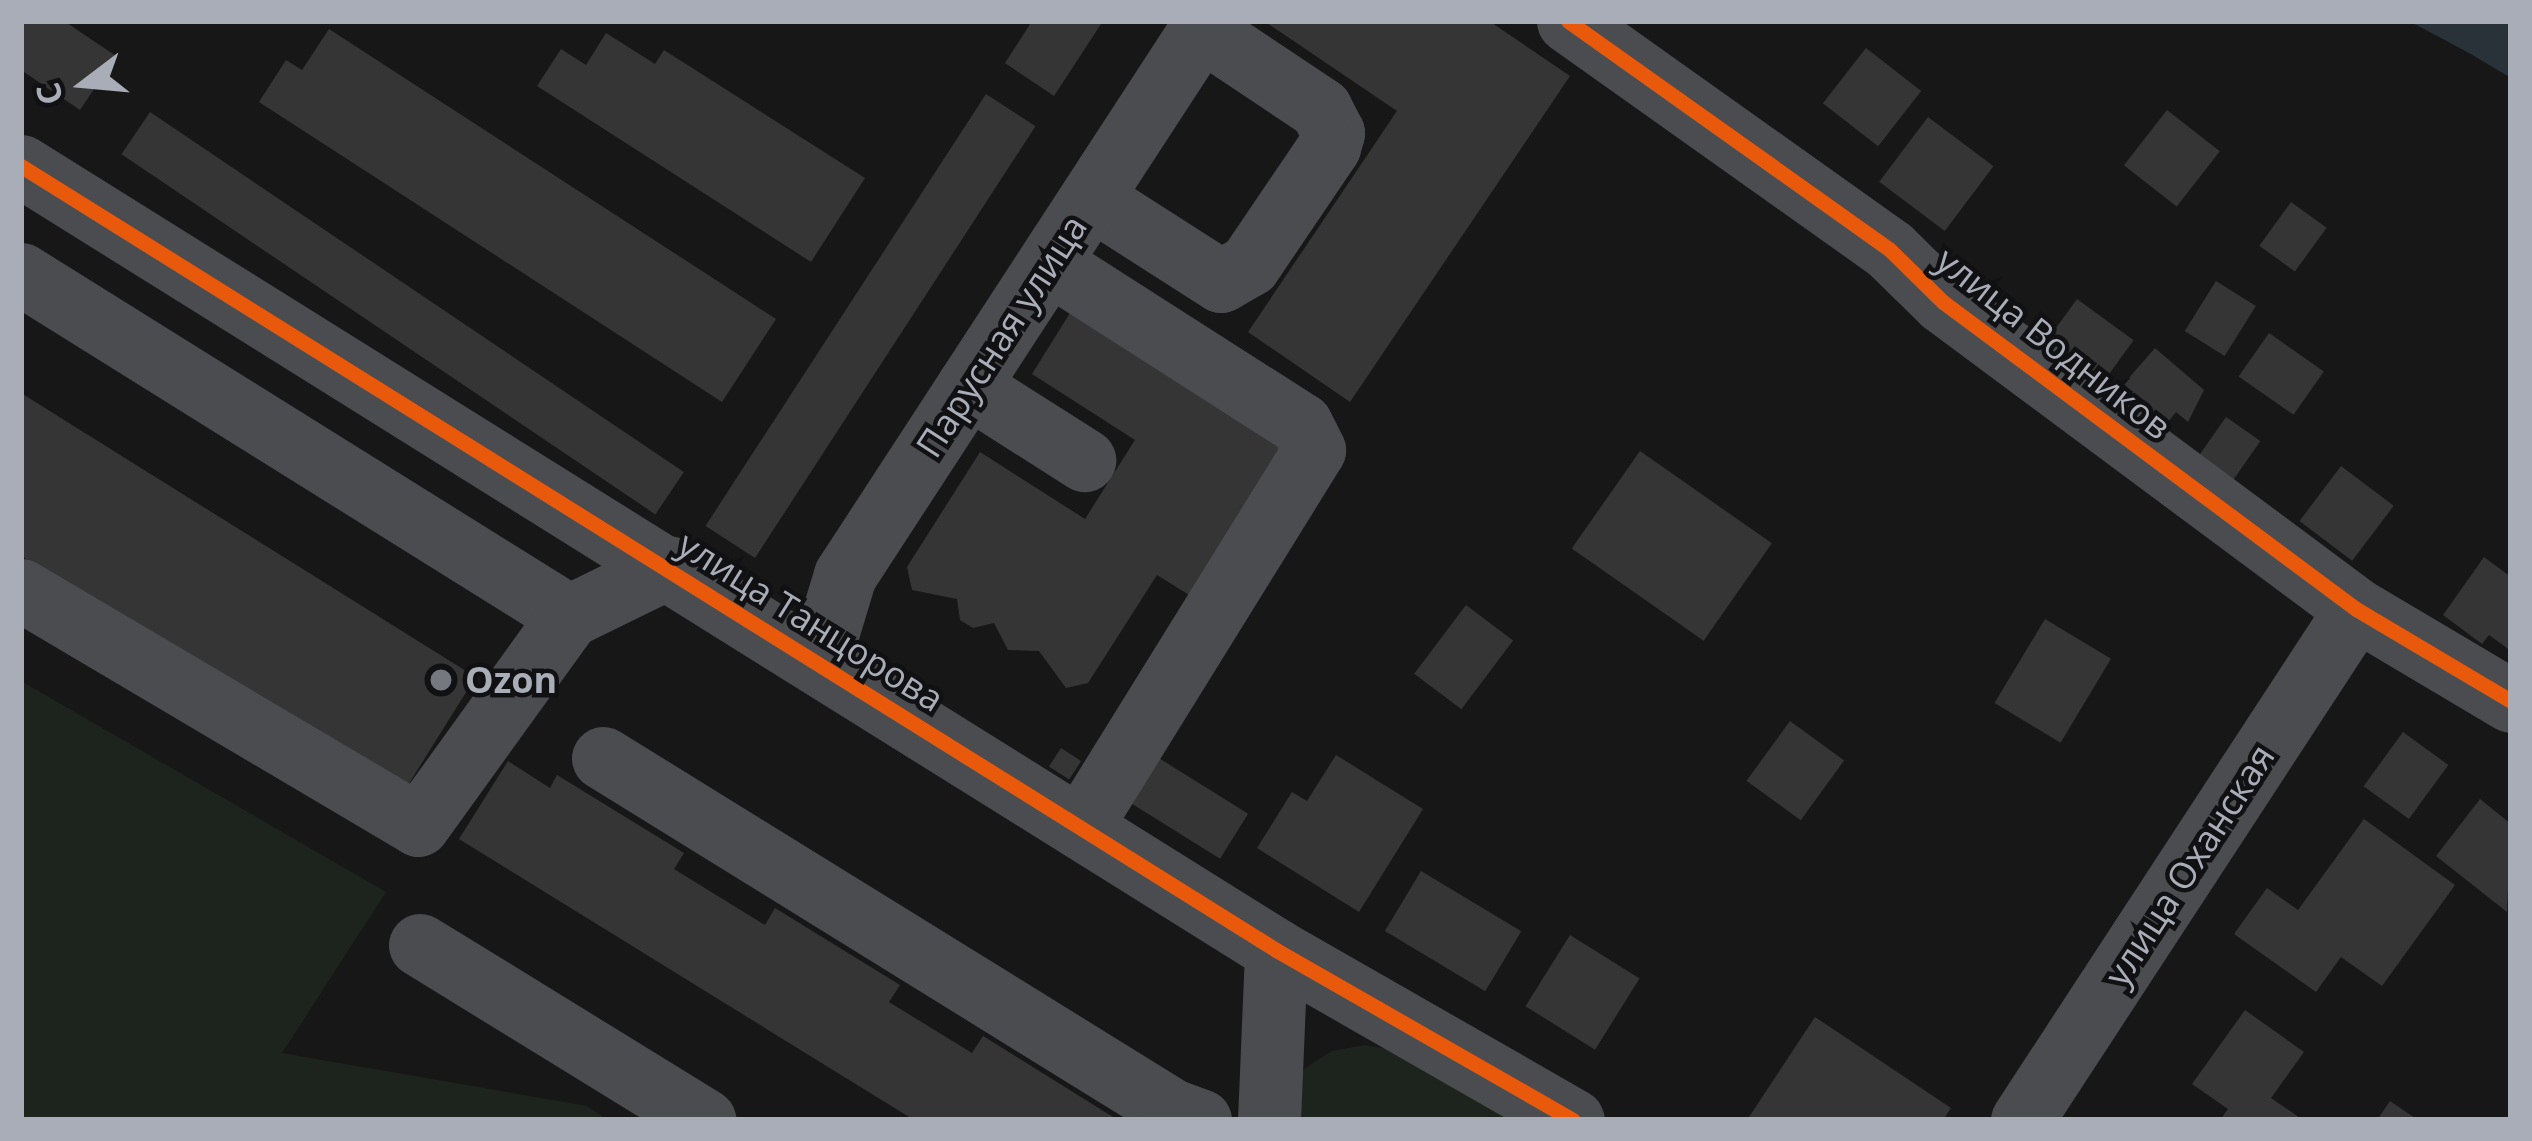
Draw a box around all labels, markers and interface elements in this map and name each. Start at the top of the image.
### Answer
north arrow [24,24,144,144]
text: С [24,78,73,110]
street label: Парусная улица [907,207,1095,465]
street label: улица Водников [1928,238,2180,448]
street label: улица Танцорова [670,522,952,720]
place label: Ozon [465,658,557,702]
marker: Ozon [428,667,454,693]
street label: улица Оханская [2095,736,2283,994]

